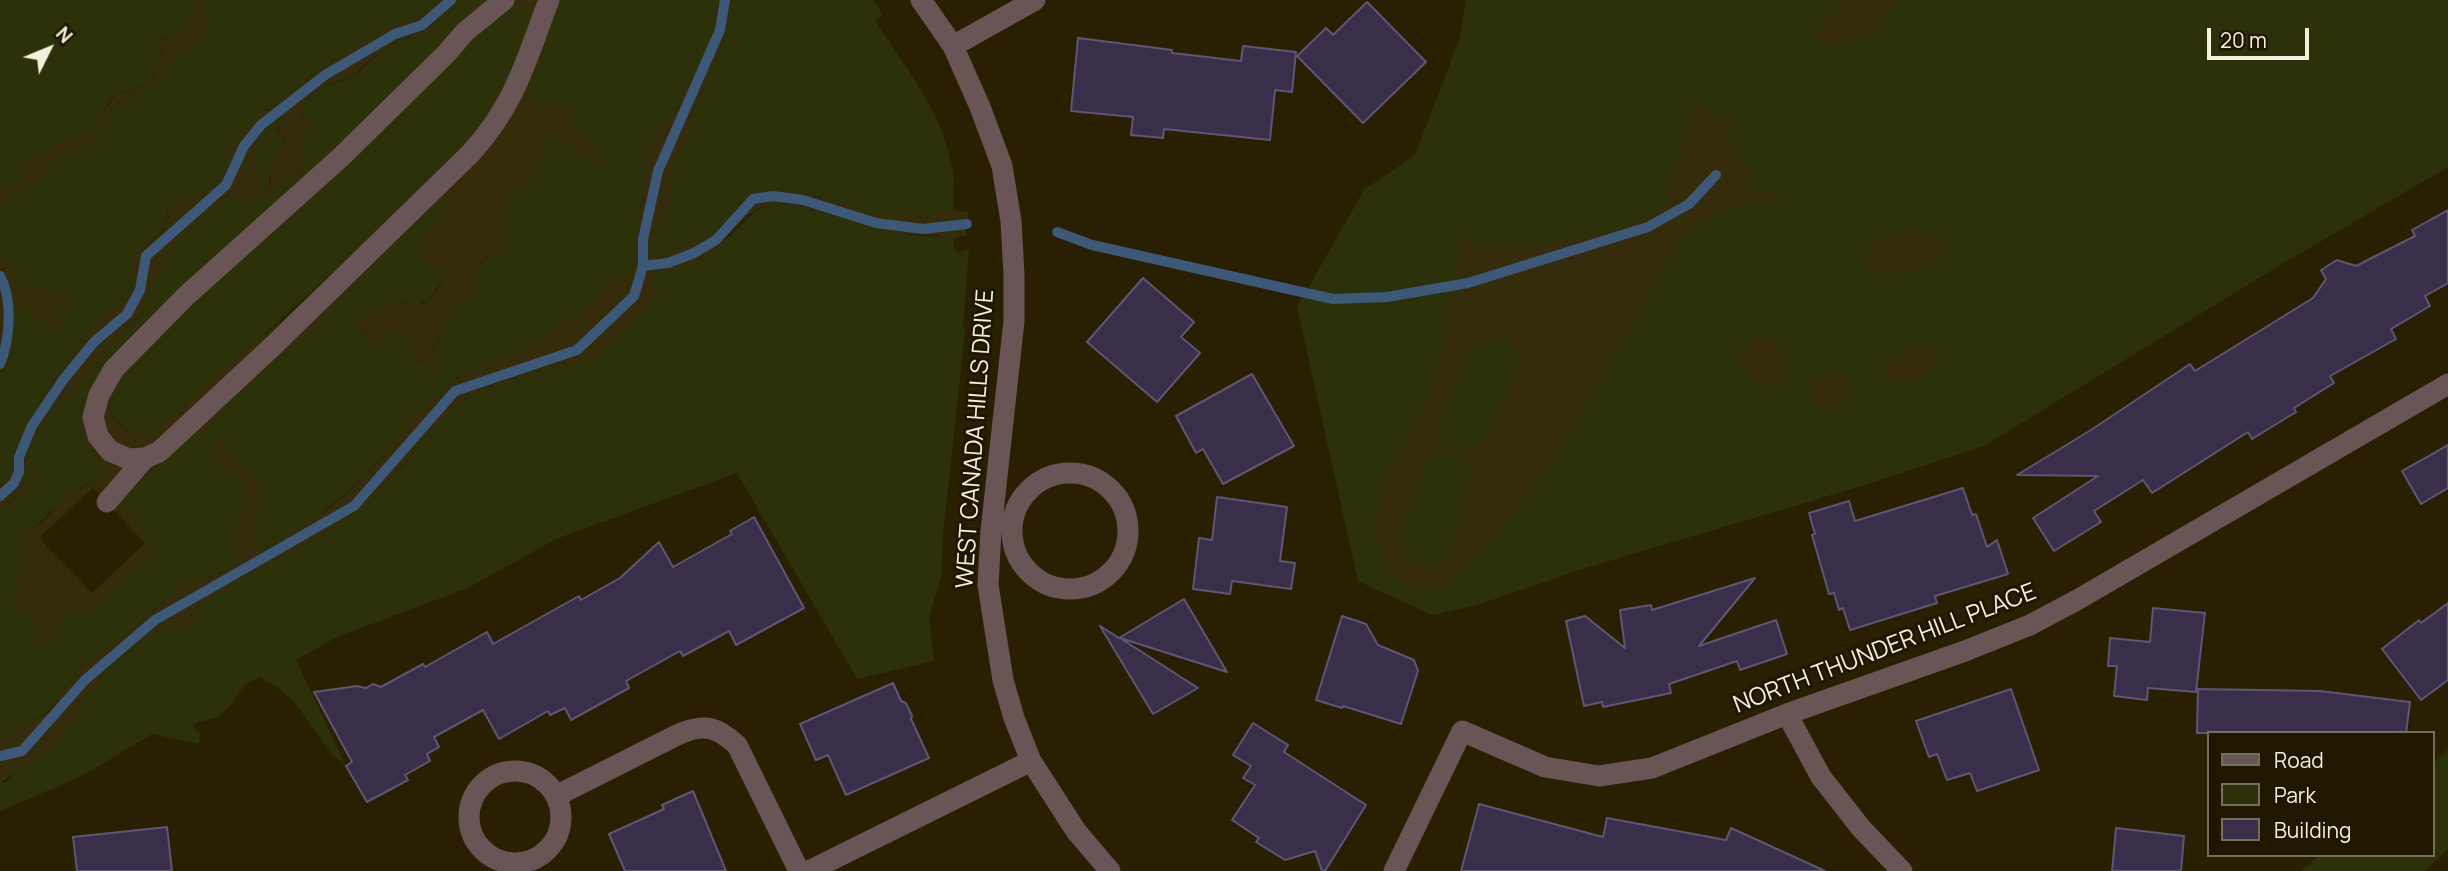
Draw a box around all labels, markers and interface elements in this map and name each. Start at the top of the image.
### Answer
north arrow [14,14,84,84]
scale bar [2210,14,2312,58]
text: N [50,21,79,49]
text: 20 m [2220,26,2267,54]
street label: WEST CANADA HILLS DRIVE [951,289,1001,589]
street label: NORTH THUNDER HILL PLACE [1730,578,2040,720]
legend [2206,731,2434,857]
text: Road [2274,746,2324,774]
text: Park [2274,781,2316,809]
text: Building [2274,816,2351,844]

